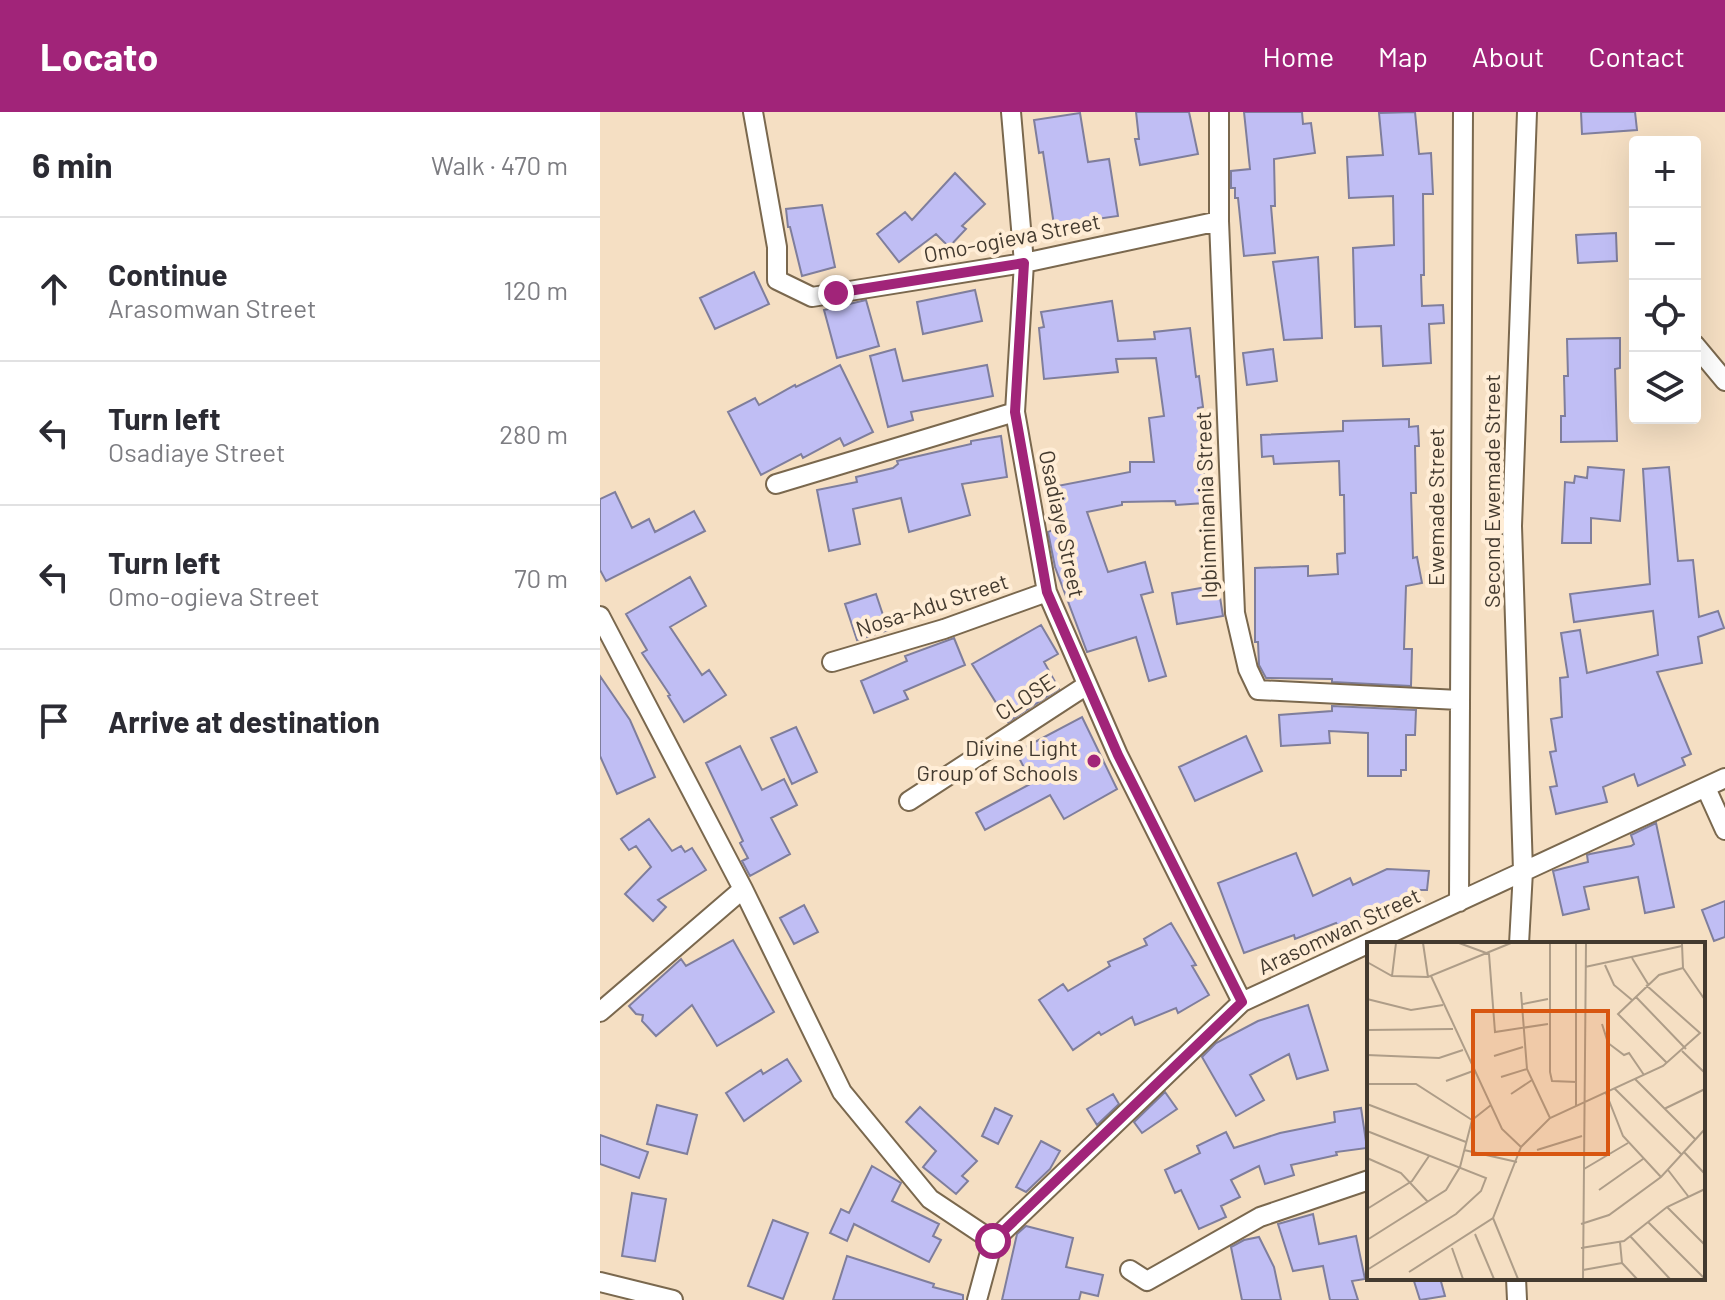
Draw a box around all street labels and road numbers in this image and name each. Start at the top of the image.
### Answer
street label: Omo-ogieva Street [921,207,1102,267]
street label: Second Ewemade Street [1478,374,1504,608]
street label: Igbinminania Street [1189,411,1221,599]
street label: Ewemade Street [1422,428,1448,586]
street label: Osadiaye Street [1035,448,1091,600]
street label: Nosa-Adu Street [852,567,1011,641]
street label: CLOSE [990,667,1059,725]
street label: Arasomwan Street [1253,881,1424,979]

